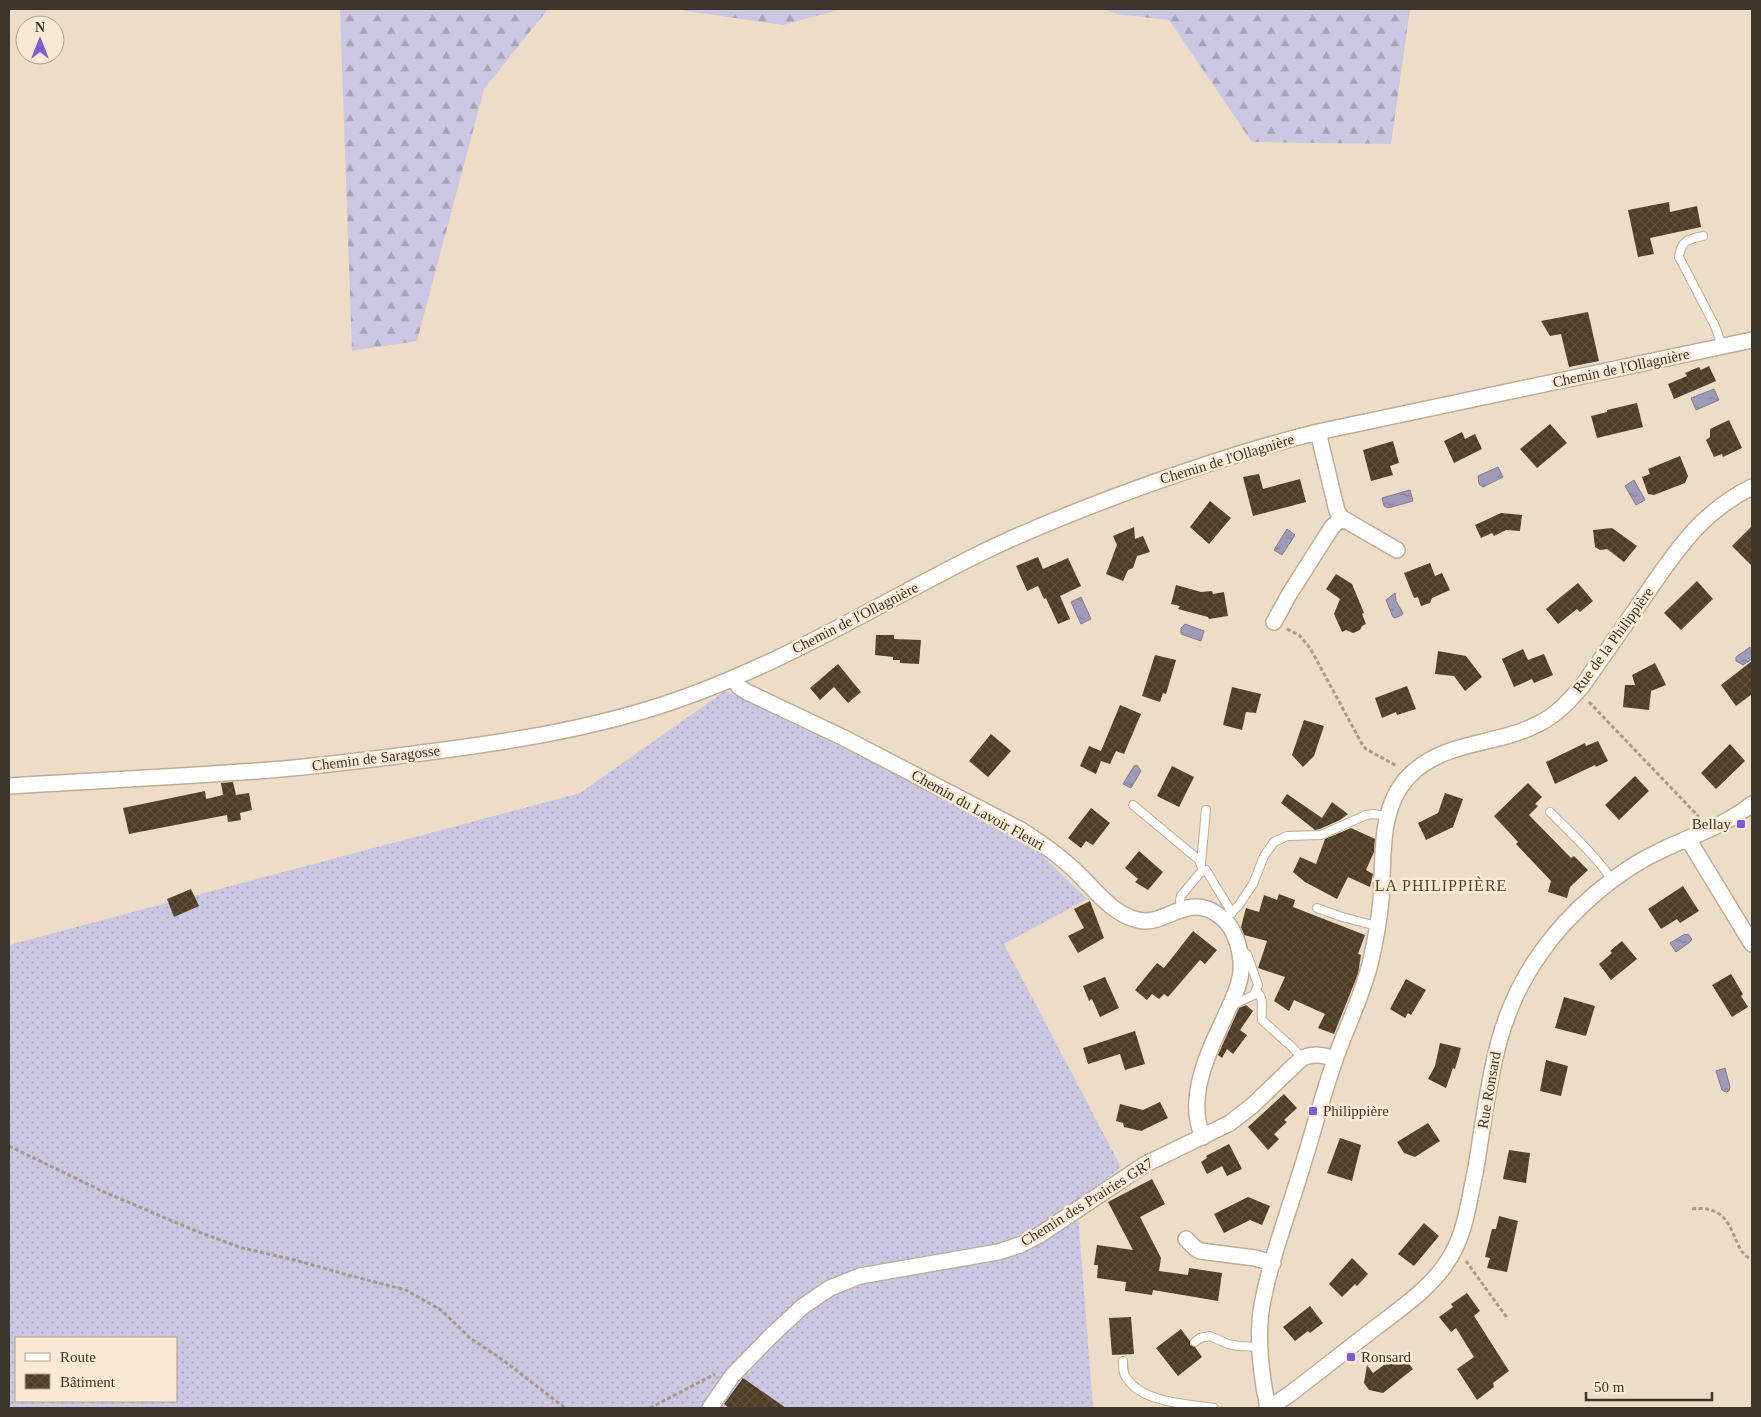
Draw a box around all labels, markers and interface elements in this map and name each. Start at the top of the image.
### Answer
north arrow [15,15,65,65]
text: N [35,20,45,35]
street label: Chemin de l'Ollagnière [1551,346,1691,390]
street label: Chemin de l'Ollagnière [1158,431,1296,487]
street label: Chemin de l'Ollagnière [789,579,921,657]
street label: Rue de la Philippière [1569,584,1657,696]
street label: Chemin de Saragosse [311,742,441,774]
street label: Chemin du Lavoir Fleuri [909,767,1047,853]
place label: Bellay [1692,816,1731,832]
marker: Bellay [1735,818,1747,830]
district label: LA PHILIPPIÈRE [1375,876,1507,894]
street label: Rue Ronsard [1474,1050,1504,1130]
place label: Philippière [1323,1103,1389,1119]
marker: Philippière [1307,1105,1319,1117]
street label: Chemin des Prairies GR7 [1018,1154,1156,1249]
legend [15,1337,178,1402]
text: Route [60,1349,96,1365]
place label: Ronsard [1361,1349,1411,1365]
marker: Ronsard [1345,1351,1357,1363]
scale bar [1586,1370,1712,1402]
text: Bâtiment [60,1374,116,1390]
text: 50 m [1594,1379,1625,1395]

